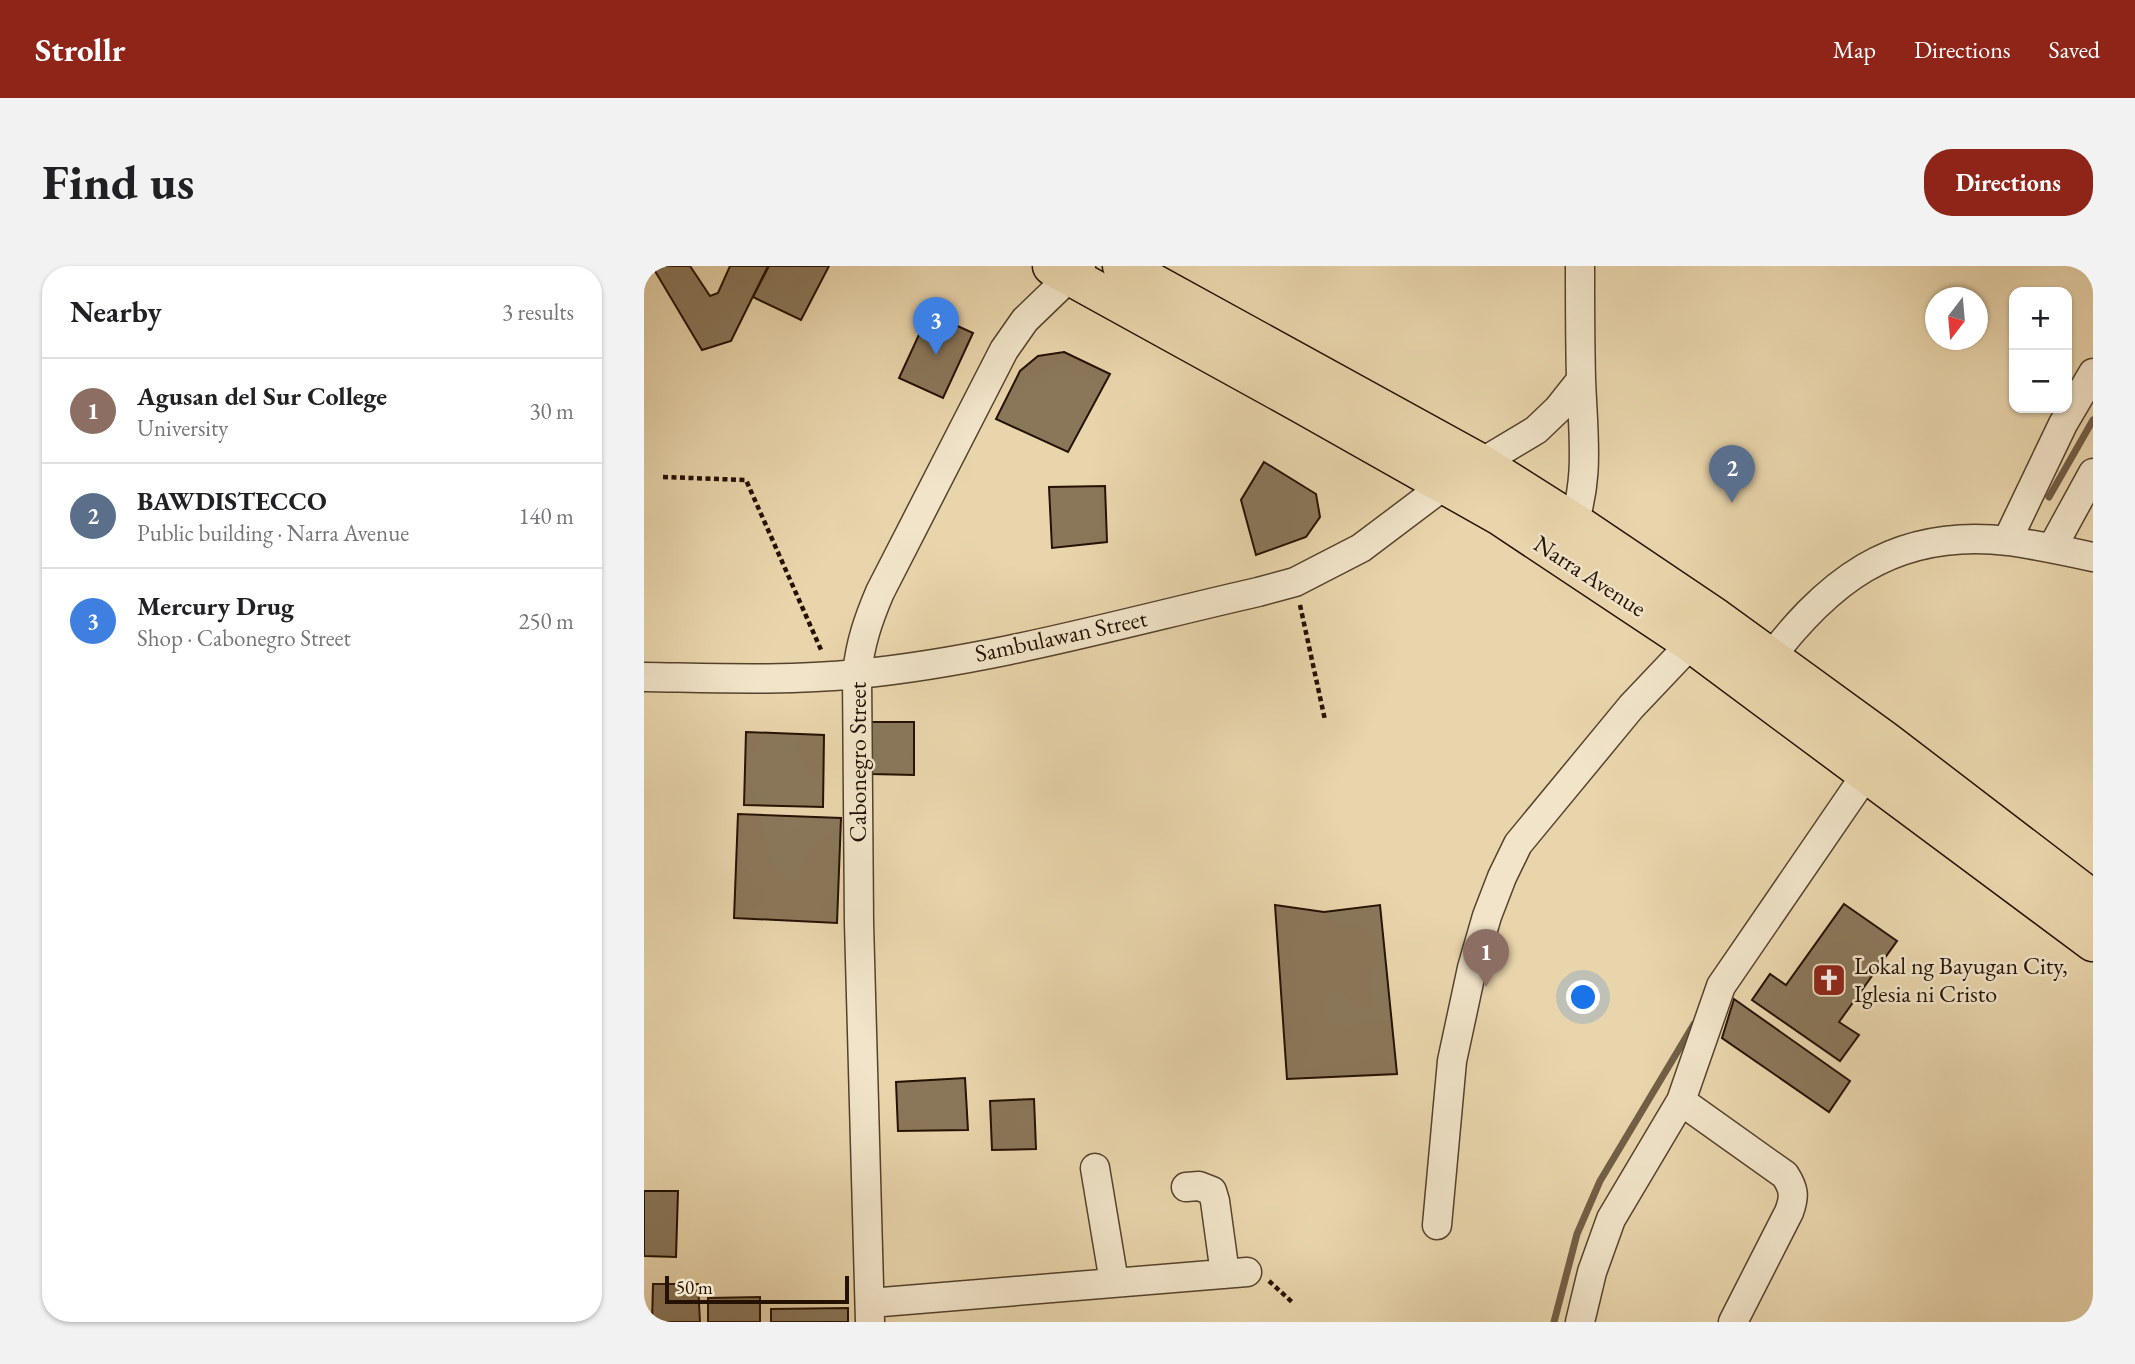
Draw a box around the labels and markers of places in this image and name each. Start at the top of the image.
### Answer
pin: 3 [913,297,959,355]
pin: 2 [1709,445,1755,503]
pin: 1 [1463,929,1509,987]
place label: Lokal ng Bayugan City, Iglesia ni Cristo [1854,950,2068,1009]
church icon: Lokal ng Bayugan City, Iglesia ni Cristo [1810,961,1848,999]

